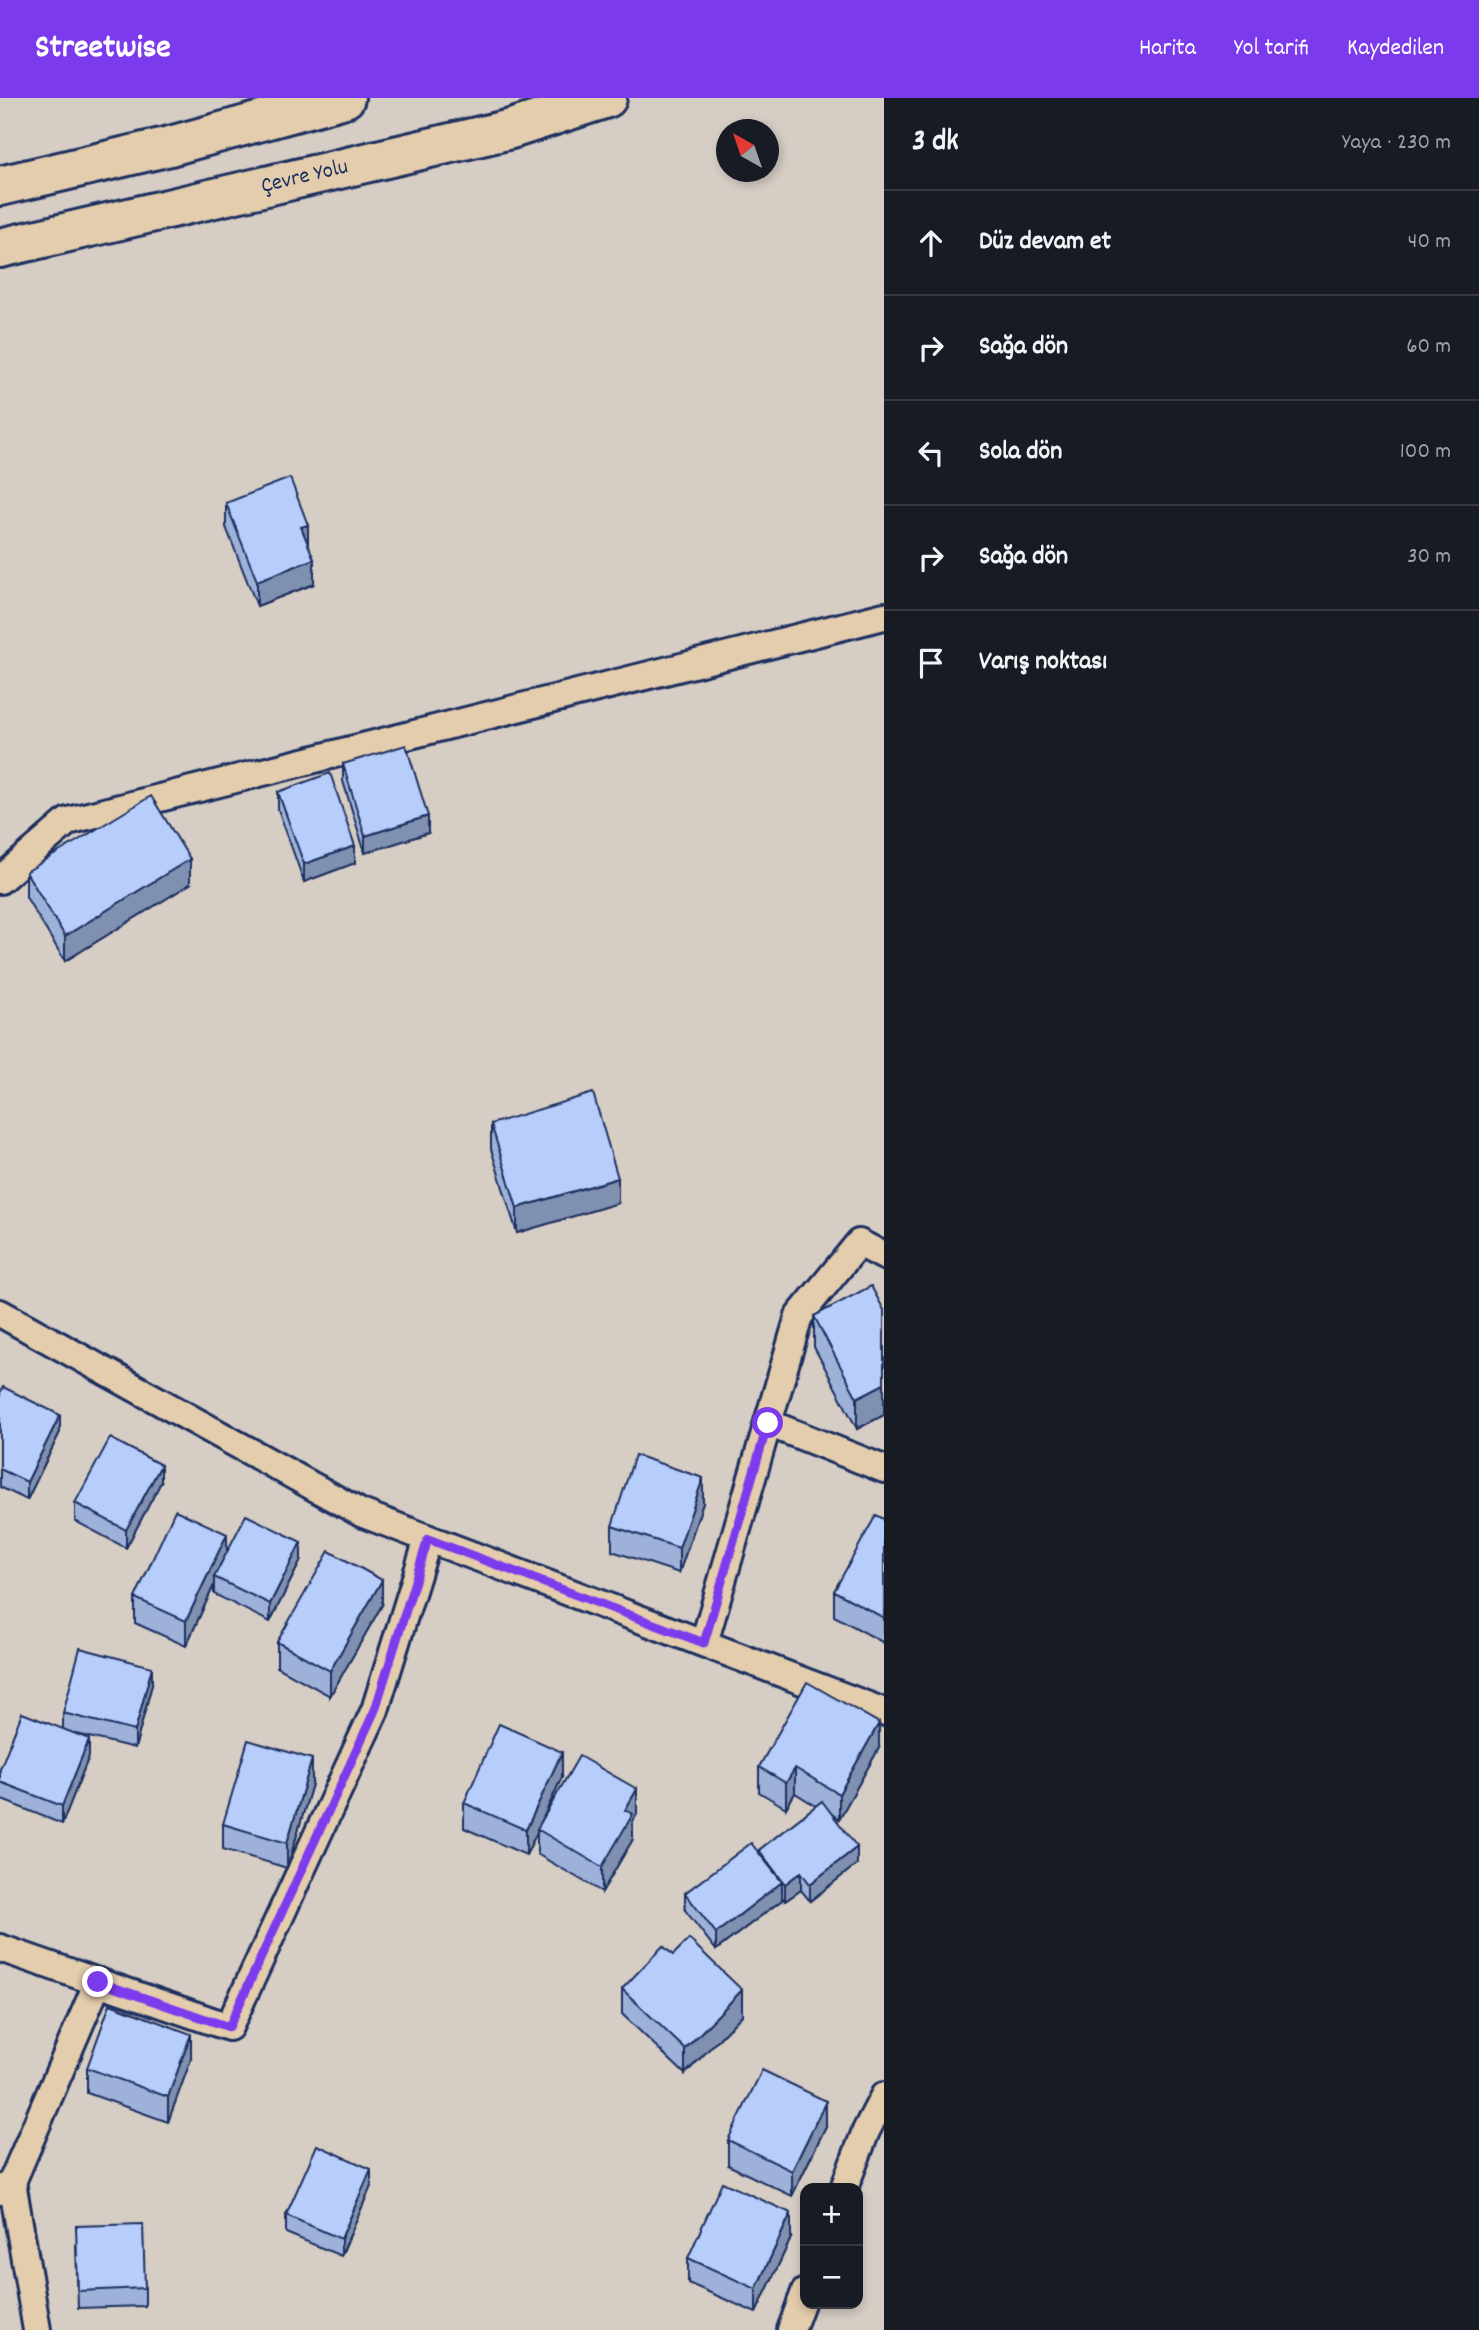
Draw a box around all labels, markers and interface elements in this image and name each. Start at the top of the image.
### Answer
text: Streetwise [35,26,171,73]
text: Harita [1139,32,1196,66]
text: Yol tarifi [1234,32,1309,66]
text: Kaydedilen [1347,32,1444,66]
north arrow [716,119,779,182]
text: 3 dk [912,122,959,165]
text: Yaya · 230 m [1342,127,1451,160]
street label: Çevre Yolu [258,151,352,203]
icon: ahead [912,224,950,262]
text: Düz devam et [979,224,1111,261]
text: 40 m [1408,226,1451,259]
icon: right [912,329,950,367]
text: Sağa dön [979,329,1068,366]
text: 60 m [1406,331,1451,364]
icon: left [912,434,950,472]
text: Sola dön [979,434,1062,471]
text: 100 m [1400,436,1451,469]
icon: right [912,539,950,577]
text: Sağa dön [979,539,1068,576]
text: 30 m [1407,541,1451,574]
icon: arrive [912,644,950,682]
text: Varış noktası [979,644,1107,681]
route start [752,1407,783,1438]
route end [82,1966,113,1997]
map controls [800,2183,863,2309]
button: + [800,2183,863,2246]
button: − [800,2246,863,2309]

